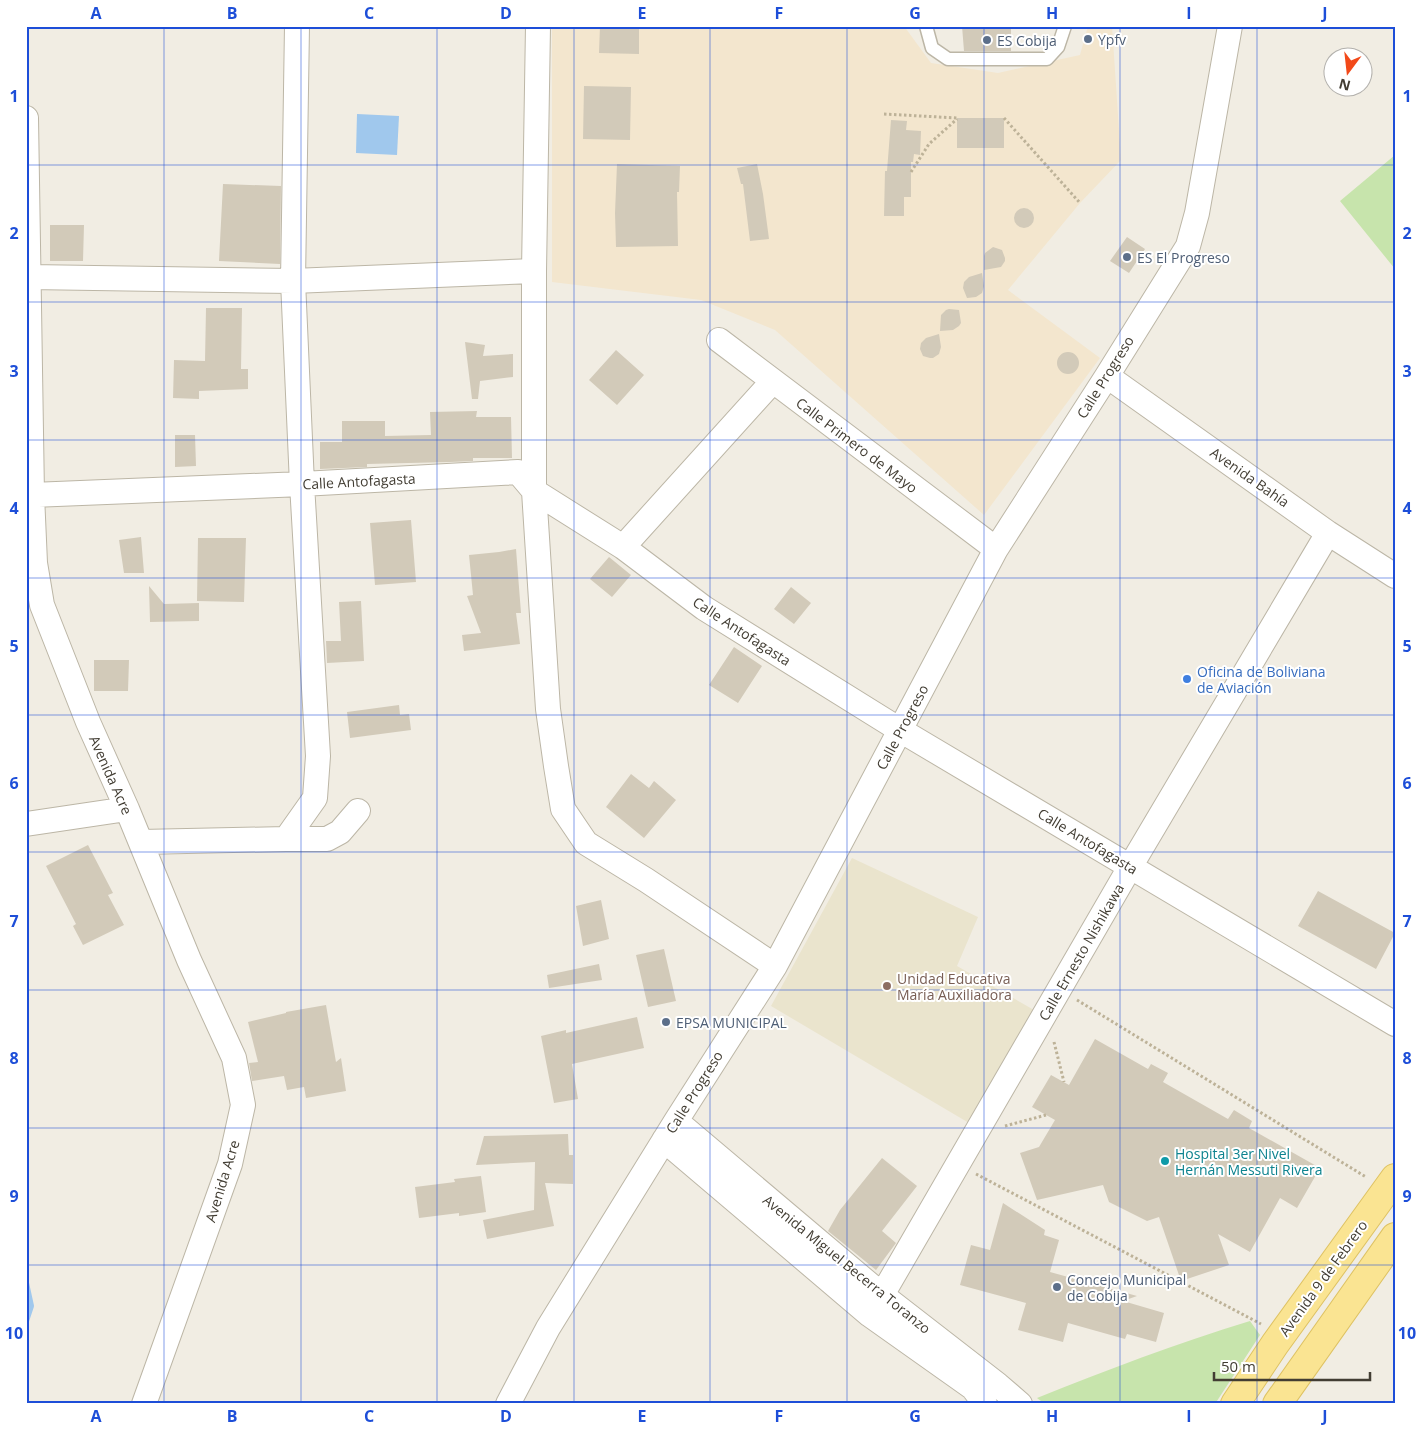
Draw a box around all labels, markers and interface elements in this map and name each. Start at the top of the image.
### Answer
text: A [90,2,102,24]
text: B [227,2,237,24]
text: C [364,2,374,24]
text: D [500,2,512,24]
text: E [638,2,647,24]
text: F [775,2,783,24]
text: G [909,2,921,24]
text: H [1046,2,1058,24]
text: I [1186,2,1192,24]
text: J [1320,2,1328,24]
place label: Ypfv [1098,30,1126,49]
place label: ES Cobija [997,31,1057,50]
marker: Ypfv [1082,33,1094,45]
marker: ES Cobija [981,34,993,46]
north arrow [1324,48,1374,98]
text: N [1337,74,1352,96]
text: 1 [9,85,19,107]
text: 1 [1402,85,1412,107]
text: 2 [9,222,19,244]
text: 2 [1402,222,1412,244]
place label: ES El Progreso [1137,248,1230,267]
marker: ES El Progreso [1121,251,1133,263]
street label: Calle Progreso [1072,332,1138,422]
text: 3 [9,360,19,382]
text: 3 [1402,360,1412,382]
street label: Calle Primero de Mayo [792,393,922,497]
street label: Avenida Bahía [1207,443,1293,511]
street label: Calle Antofagasta [302,469,416,493]
text: 4 [9,497,19,519]
text: 4 [1402,497,1412,519]
street label: Calle Antofagasta [689,592,795,670]
text: 5 [9,635,19,657]
text: 5 [1402,635,1412,657]
place label: Oficina de Boliviana de Aviación [1197,662,1326,697]
marker: Oficina de Boliviana de Aviación [1181,673,1193,685]
street label: Calle Progreso [872,681,932,773]
street label: Avenida Acre [85,732,137,818]
text: 6 [9,772,19,794]
text: 6 [1402,772,1412,794]
street label: Calle Antofagasta [1035,804,1141,878]
street label: Calle Ernesto Nishikawa [1034,880,1128,1024]
text: 7 [9,910,19,932]
text: 7 [1402,910,1412,932]
place label: Unidad Educativa María Auxiliadora [897,969,1012,1004]
marker: Unidad Educativa María Auxiliadora [881,980,893,992]
place label: EPSA MUNICIPAL [676,1013,787,1032]
marker: EPSA MUNICIPAL [660,1016,672,1028]
text: 8 [9,1047,19,1069]
street label: Calle Progreso [661,1047,727,1137]
text: 8 [1402,1047,1412,1069]
street label: Avenida Acre [200,1137,244,1224]
place label: Hospital 3er Nivel Hernán Messuti Rivera [1175,1144,1323,1179]
marker: Hospital 3er Nivel Hernán Messuti Rivera [1159,1155,1171,1167]
text: 9 [9,1185,19,1207]
text: 9 [1402,1185,1412,1207]
street label: Avenida Miguel Becerra Toranzo [759,1190,935,1338]
street label: Avenida 9 de Febrero [1274,1216,1372,1340]
place label: Concejo Municipal de Cobija [1067,1270,1186,1305]
marker: Concejo Municipal de Cobija [1051,1281,1063,1293]
text: 10 [5,1322,23,1344]
text: 10 [1398,1322,1416,1344]
scale bar [1214,1350,1370,1382]
text: 50 m [1221,1356,1256,1376]
text: A [90,1405,102,1427]
text: B [227,1405,237,1427]
text: C [364,1405,374,1427]
text: D [500,1405,512,1427]
text: E [638,1405,647,1427]
text: F [775,1405,783,1427]
text: G [909,1405,921,1427]
text: H [1046,1405,1058,1427]
text: I [1186,1405,1192,1427]
text: J [1320,1405,1328,1427]

